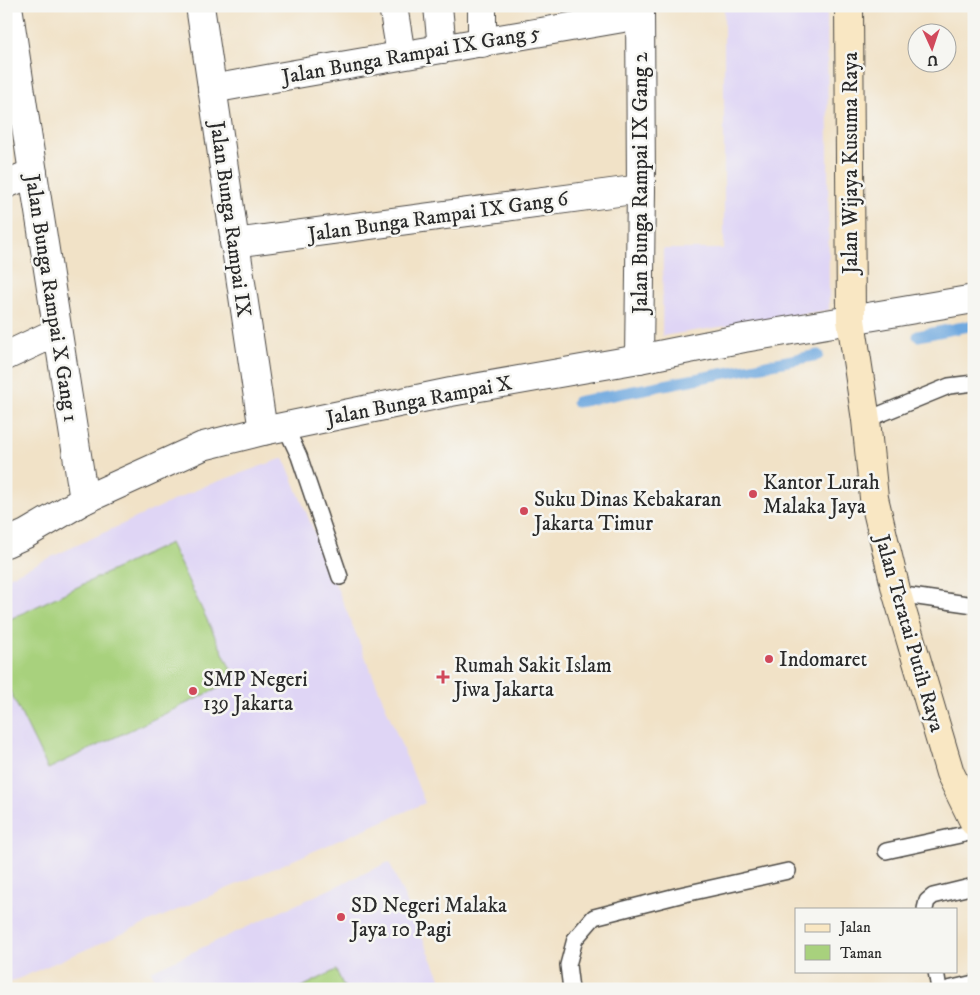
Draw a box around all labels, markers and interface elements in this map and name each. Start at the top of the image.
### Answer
street label: Jalan Bunga Rampai IX Gang 5 [278,19,542,91]
north arrow [908,22,958,72]
street label: Jalan Bunga Rampai IX Gang 2 [628,51,654,316]
text: U [927,51,939,69]
street label: Jalan Wijaya Kusuma Raya [838,52,864,276]
street label: Jalan Bunga Rampai IX [203,118,257,319]
street label: Jalan Bunga Rampai X Gang 1 [18,170,83,424]
street label: Jalan Bunga Rampai IX Gang 6 [304,186,571,248]
street label: Jalan Bunga Rampai X [322,370,514,432]
place label: Kantor Lurah Malaka Jaya [763,470,880,520]
place label: Suku Dinas Kebakaran Jakarta Timur [532,487,722,537]
marker: Kantor Lurah Malaka Jaya [747,488,759,500]
marker: Suku Dinas Kebakaran Jakarta Timur [518,505,530,517]
street label: Jalan Teratai Putih Raya [868,530,950,735]
place label: Indomaret [779,647,867,673]
place label: Rumah Sakit Islam Jiwa Jakarta [452,653,612,703]
marker: Indomaret [763,653,775,665]
place label: SMP Negeri 139 Jakarta [203,667,308,717]
marker: Rumah Sakit Islam Jiwa Jakarta [436,670,450,684]
marker: SMP Negeri 139 Jakarta [187,685,199,697]
place label: SD Negeri Malaka Jaya 10 Pagi [349,893,507,943]
legend [795,908,958,972]
marker: SD Negeri Malaka Jaya 10 Pagi [335,911,347,923]
text: Jalan [838,918,871,937]
text: Taman [840,944,882,963]

